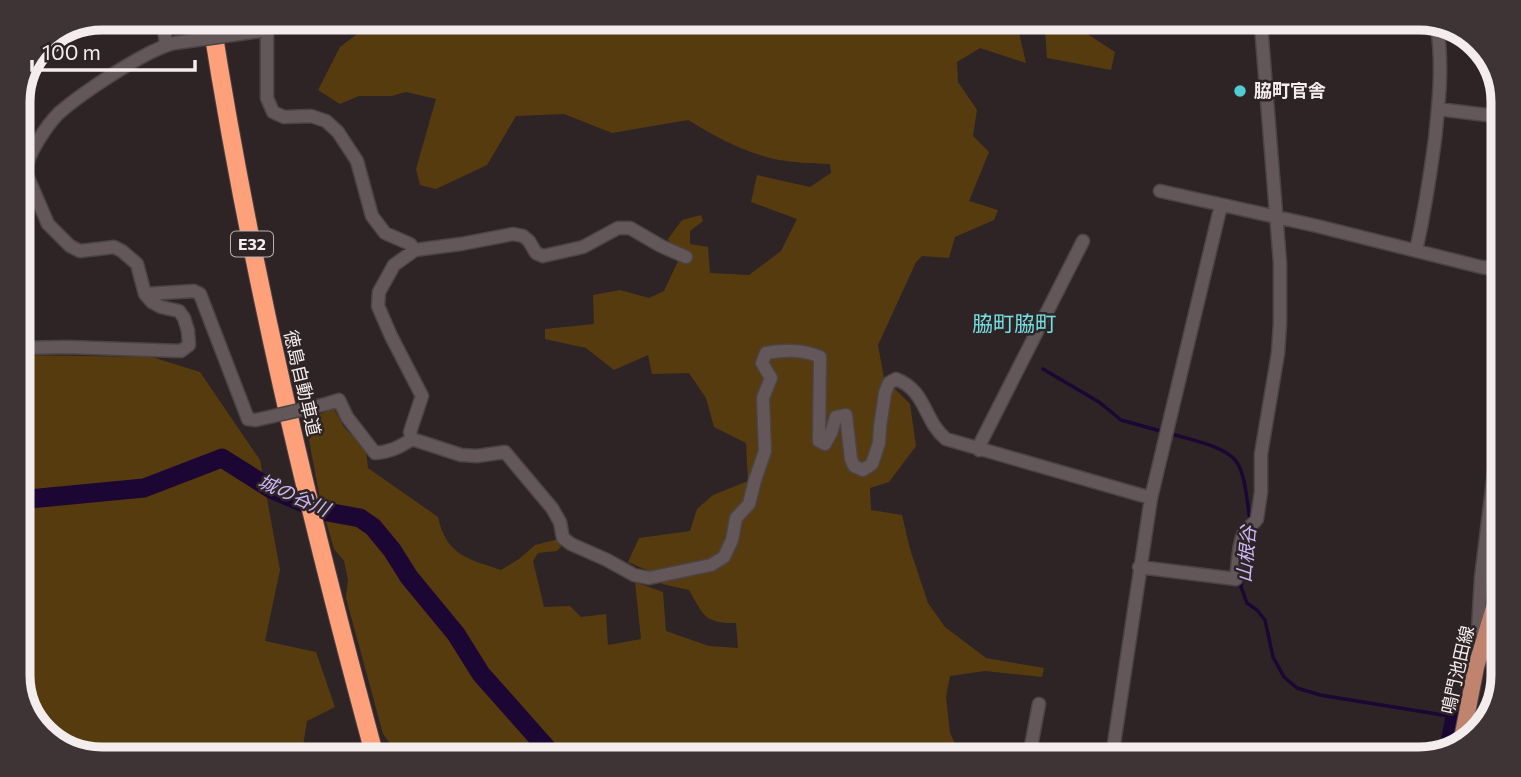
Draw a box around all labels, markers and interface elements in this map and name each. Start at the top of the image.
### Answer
scale bar [32,28,194,72]
text: 100 m [42,39,101,64]
place label: 脇町官舎 [1254,79,1326,101]
marker: 脇町官舎 [1232,83,1248,99]
road number: E32 [231,232,273,256]
district label: 脇町脇町 [972,310,1056,335]
street label: 徳島自動車道 [280,328,326,438]
water label: 城の谷川 [255,469,335,521]
water label: 山根谷 [1232,523,1260,583]
street label: 鳴門池田線 [1436,623,1478,716]

